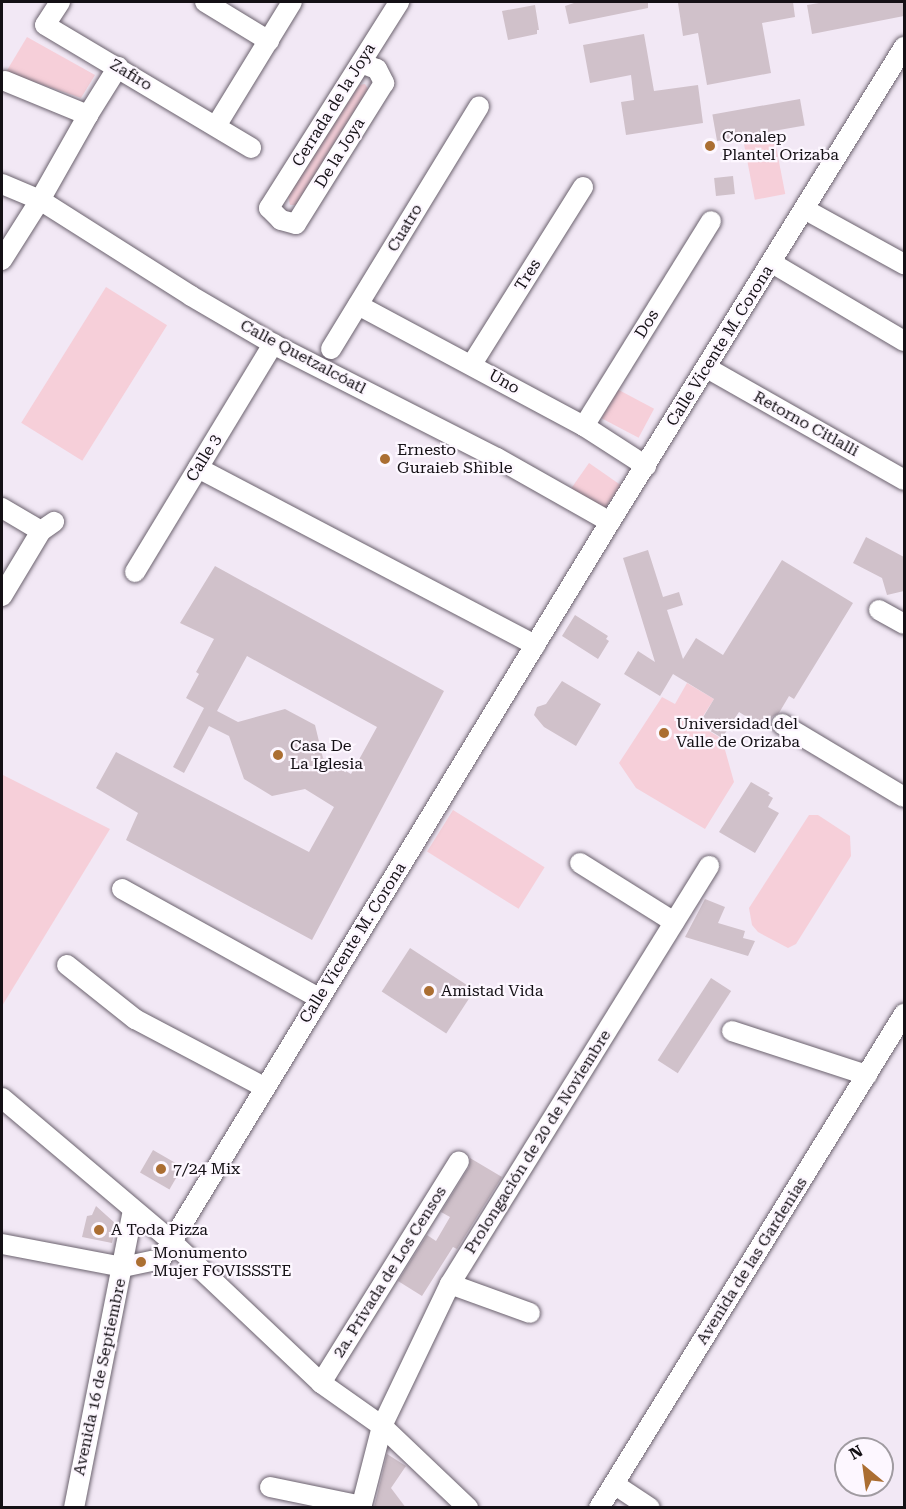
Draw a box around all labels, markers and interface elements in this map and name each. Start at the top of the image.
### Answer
street label: Cerrada de la Joya [288,40,380,170]
street label: Zafiro [106,55,156,95]
street label: De la Joya [311,114,369,192]
place label: Conalep Plantel Orizaba [722,127,839,165]
marker: Conalep Plantel Orizaba [703,139,717,153]
street label: Cuatro [383,201,427,255]
street label: Tres [511,256,545,294]
street label: Calle Vicente M. Corona [663,262,777,430]
street label: Dos [631,306,663,342]
street label: Calle Quetzalcóatl [237,316,369,398]
street label: Uno [485,366,523,398]
street label: Retorno Citlalli [750,387,862,461]
street label: Calle 3 [182,431,226,485]
place label: Ernesto Guraieb Shible [397,440,512,478]
marker: Ernesto Guraieb Shible [378,452,392,466]
place label: Universidad del Valle de Orizaba [676,714,800,752]
marker: Universidad del Valle de Orizaba [657,726,671,740]
place label: Casa De La Iglesia [290,736,363,774]
marker: Casa De La Iglesia [271,748,285,762]
street label: Calle Vicente M. Corona [296,859,410,1027]
place label: Amistad Vida [441,981,543,1001]
marker: Amistad Vida [422,984,436,998]
street label: Prolongación de 20 de Noviembre [461,1026,615,1258]
place label: 7/24 Mix [173,1159,240,1179]
marker: 7/24 Mix [154,1162,168,1176]
street label: Avenida de las Gardenias [693,1174,811,1348]
street label: 2a. Privada de Los Censos [329,1183,451,1361]
place label: A Toda Pizza [111,1220,208,1240]
marker: A Toda Pizza [92,1223,106,1237]
place label: Monumento Mujer FOVISSSTE [153,1243,292,1281]
marker: Monumento Mujer FOVISSSTE [134,1255,148,1269]
street label: Avenida 16 de Septiembre [70,1277,130,1477]
north arrow [834,1437,894,1497]
text: N [846,1441,866,1464]

